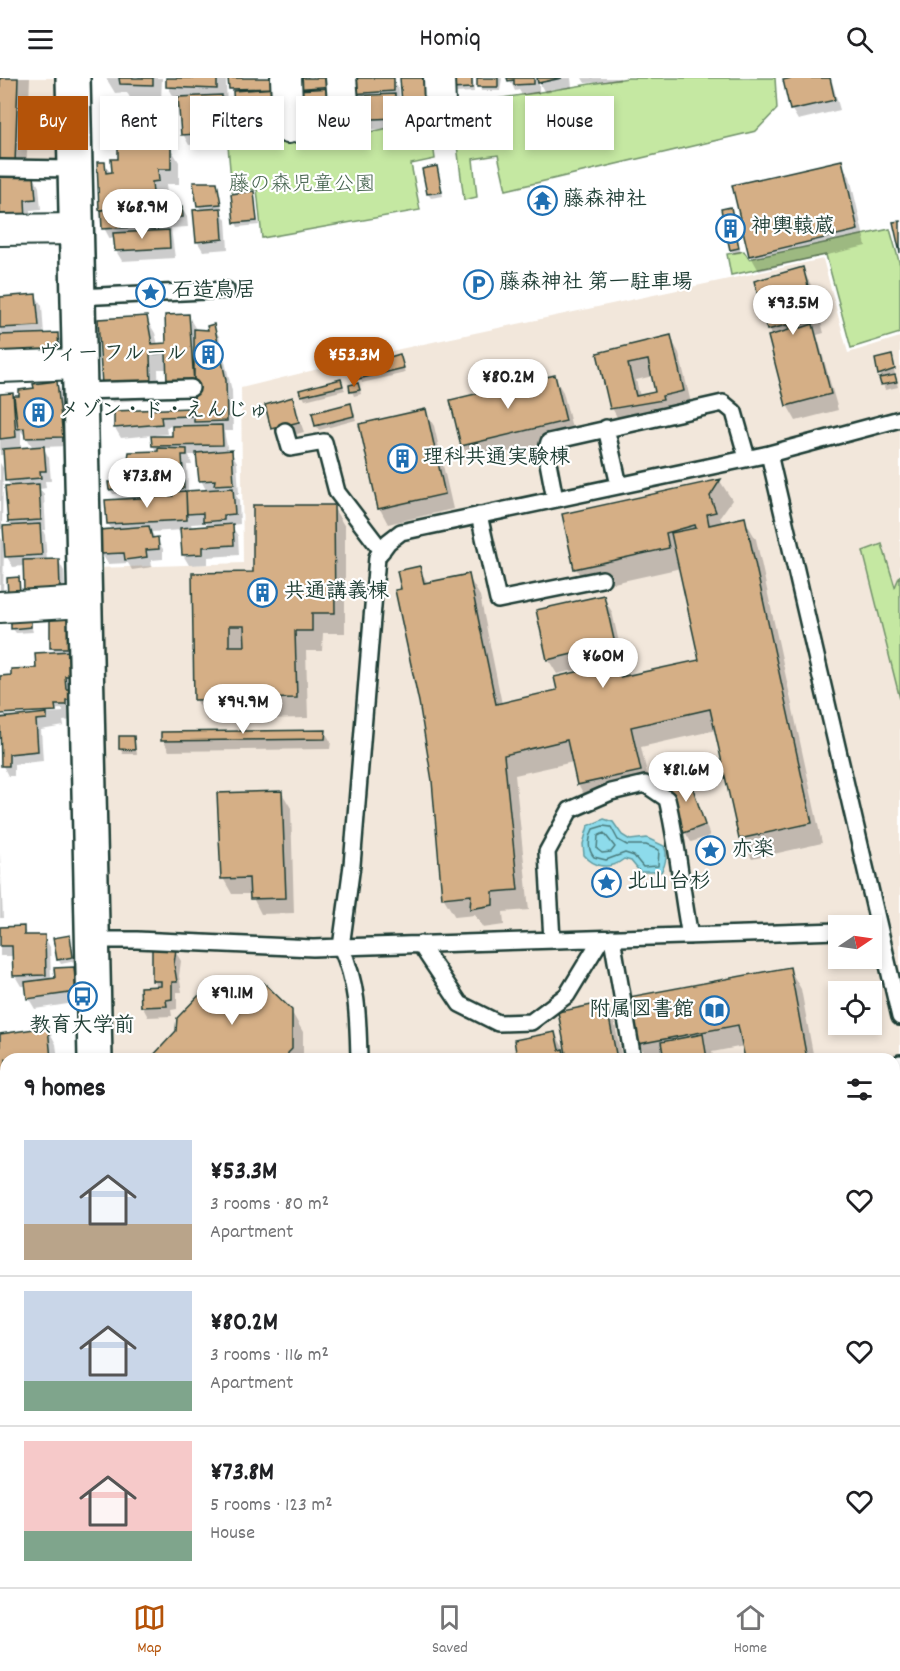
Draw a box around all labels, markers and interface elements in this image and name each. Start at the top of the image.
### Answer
text: Homiq [419,20,481,59]
icon: menu [24,23,57,56]
icon: search [843,23,876,56]
chip: Buy [18,96,88,150]
chip: Rent [100,96,178,150]
chip: Filters [190,96,284,150]
chip: New [296,96,371,150]
chip: Apartment [383,96,513,150]
chip: House [525,96,614,150]
park label: 藤の森児童公園 [229,171,376,201]
temple icon: 藤森神社 [526,185,558,217]
place label: 藤森神社 [563,186,647,216]
pin: ¥68.9M [93,189,191,240]
text: ¥68.9M [116,194,168,222]
building icon: 神輿轅蔵 [714,212,746,244]
place label: 神輿轅蔵 [751,213,835,243]
parking icon: 藤森神社 第一駐車場 [462,268,494,300]
place label: 藤森神社 第一駐車場 [499,269,693,299]
place icon: 石造鳥居 [135,276,167,308]
place label: 石造鳥居 [172,277,256,307]
pin: ¥93.5M [744,285,842,336]
text: ¥93.5M [767,290,819,318]
pin: ¥53.3M [305,337,403,388]
building icon: ヴィー フルール [192,339,224,371]
place label: ヴィー フルール [38,340,187,370]
text: ¥53.3M [328,342,380,370]
pin: ¥80.2M [459,359,557,410]
text: ¥80.2M [482,364,534,392]
building icon: メゾン・ド・えんじゅ [22,396,54,428]
place label: メゾン・ド・えんじゅ [59,397,269,427]
building icon: 理科共通実験棟 [386,443,418,475]
place label: 理科共通実験棟 [423,444,570,474]
pin: ¥73.8M [98,458,196,509]
text: ¥73.8M [122,463,172,491]
building icon: 共通講義棟 [247,577,279,609]
place label: 共通講義棟 [284,578,389,608]
pin: ¥60M [567,638,639,689]
text: ¥60M [582,643,624,671]
pin: ¥94.9M [194,684,292,735]
text: ¥94.9M [217,689,269,717]
pin: ¥81.6M [637,752,735,803]
text: ¥81.6M [663,757,709,785]
place icon: 亦楽 [695,835,727,867]
place label: 亦楽 [732,836,774,866]
place icon: 北山台杉 [590,867,622,899]
place label: 北山台杉 [627,868,711,898]
north arrow [828,915,882,969]
map controls [828,915,882,1035]
pin: ¥91.1M [183,975,281,1026]
bus stop icon: 教育大学前 [66,980,98,1012]
text: ¥91.1M [211,980,253,1008]
button: locate [828,981,882,1035]
library icon: 附属図書館 [699,995,731,1027]
place label: 附属図書館 [589,996,694,1026]
place label: 教育大学前 [30,1012,135,1042]
text: 9 homes [24,1071,106,1108]
icon: filters [843,1073,876,1106]
text: ¥53.3M [210,1154,277,1191]
icon: home [72,1164,144,1236]
icon: heart [843,1184,876,1217]
text: 3 rooms · 80 m² [210,1191,329,1219]
text: Apartment [210,1219,293,1247]
text: ¥80.2M [210,1305,278,1342]
icon: home [72,1315,144,1387]
icon: heart [843,1335,876,1368]
text: 3 rooms · 116 m² [210,1342,329,1370]
text: Apartment [210,1370,293,1398]
text: ¥73.8M [210,1455,274,1492]
icon: home [72,1465,144,1537]
icon: heart [843,1485,876,1518]
text: 5 rooms · 123 m² [210,1492,333,1520]
text: House [210,1520,255,1548]
tab: Map [133,1601,166,1660]
tab: Saved [432,1601,468,1660]
tab: Home [734,1601,767,1660]

